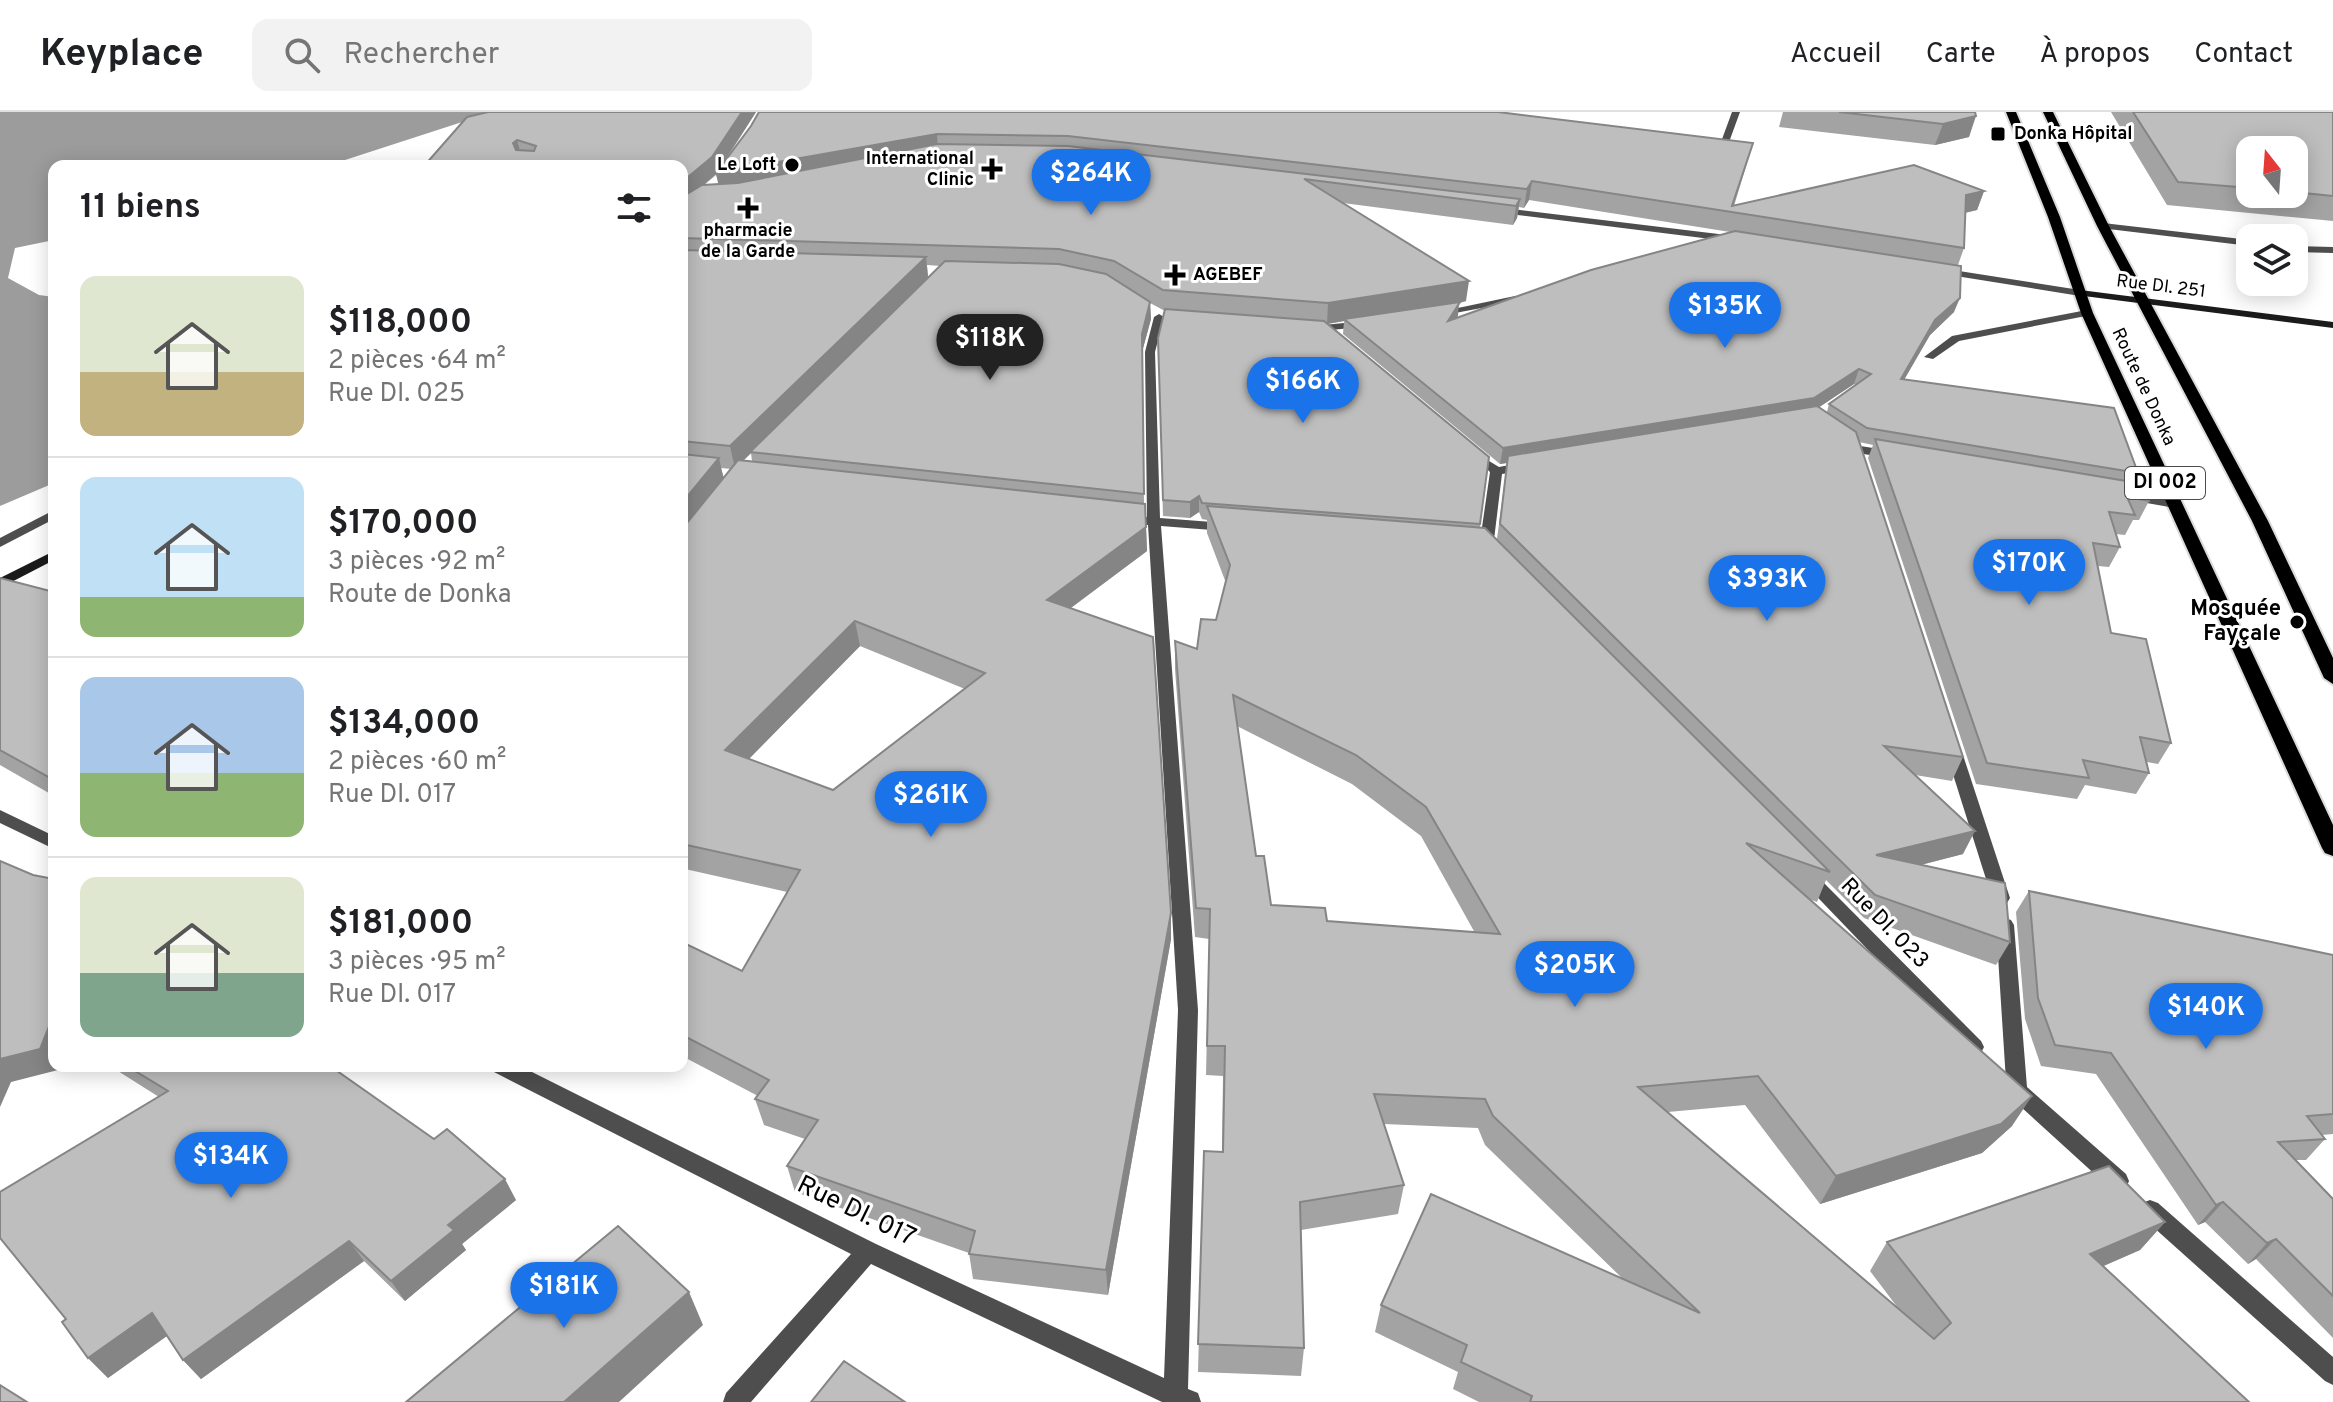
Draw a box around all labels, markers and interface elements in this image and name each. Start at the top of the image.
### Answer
search box [252,19,812,91]
text: Keyplace [40,31,204,80]
icon: search [280,33,324,77]
text: Rechercher [344,37,500,74]
text: Accueil [1790,37,1882,73]
text: Carte [1926,37,1996,73]
text: À propos [2040,37,2150,73]
text: Contact [2194,37,2293,73]
place label: Donka Hôpital [2014,123,2132,146]
marker: Donka Hôpital [1989,125,2007,143]
north arrow [2236,136,2308,208]
map controls [2236,136,2308,296]
place label: International Clinic [866,148,974,192]
pin: $264K [1035,149,1147,217]
place label: Le Loft [717,154,776,177]
marker: Le Loft [783,156,801,174]
marker: International Clinic [981,158,1003,180]
text: $264K [1050,158,1132,191]
icon: filters [612,186,656,230]
text: 11 biens [80,187,201,230]
marker: pharmacie de la Garde [739,199,757,217]
place label: pharmacie de la Garde [701,220,795,264]
button: layers [2236,224,2308,296]
marker: AGEBEF [1164,264,1186,286]
place label: AGEBEF [1193,264,1263,287]
street label: Rue DI. 251 [2115,270,2207,304]
pin: $135K [1669,282,1781,350]
text: $135K [1687,291,1763,324]
text: $118,000 [328,302,472,345]
icon: home [144,308,240,404]
pin: $118K [934,314,1046,382]
text: $118K [954,323,1026,356]
street label: Route de Donka [2106,325,2180,449]
text: 2 pièces · 64 m² [328,345,506,378]
pin: $166K [1247,357,1359,425]
text: $166K [1265,366,1341,399]
text: Rue DI. 025 [328,378,465,411]
road number: DI 002 [2125,467,2205,499]
text: $170,000 [328,503,478,546]
icon: home [144,509,240,605]
pin: $170K [1973,539,2085,607]
text: 3 pièces · 92 m² [328,546,505,579]
text: $170K [1991,548,2067,581]
pin: $393K [1711,555,1823,623]
text: $393K [1726,564,1808,597]
text: Route de Donka [328,579,511,612]
place label: Mosquée Fayçale [2190,596,2281,648]
marker: Mosquée Fayçale [2288,613,2306,631]
text: $134,000 [328,703,480,746]
icon: home [144,709,240,805]
text: 2 pièces · 60 m² [328,746,506,779]
pin: $261K [875,771,987,839]
text: Rue DI. 017 [328,779,456,812]
text: $261K [893,780,969,813]
street label: Rue DI. 023 [1834,873,1934,975]
text: $181,000 [328,903,473,946]
icon: home [144,909,240,1005]
pin: $205K [1519,941,1631,1009]
text: 3 pièces · 95 m² [328,946,506,979]
text: $205K [1534,950,1616,983]
text: Rue DI. 017 [328,979,456,1012]
pin: $140K [2150,983,2262,1051]
text: $140K [2167,992,2245,1025]
pin: $134K [175,1132,287,1200]
text: $134K [193,1141,269,1174]
street label: Rue DI. 017 [791,1169,921,1255]
pin: $181K [508,1262,620,1330]
text: $181K [528,1271,600,1304]

